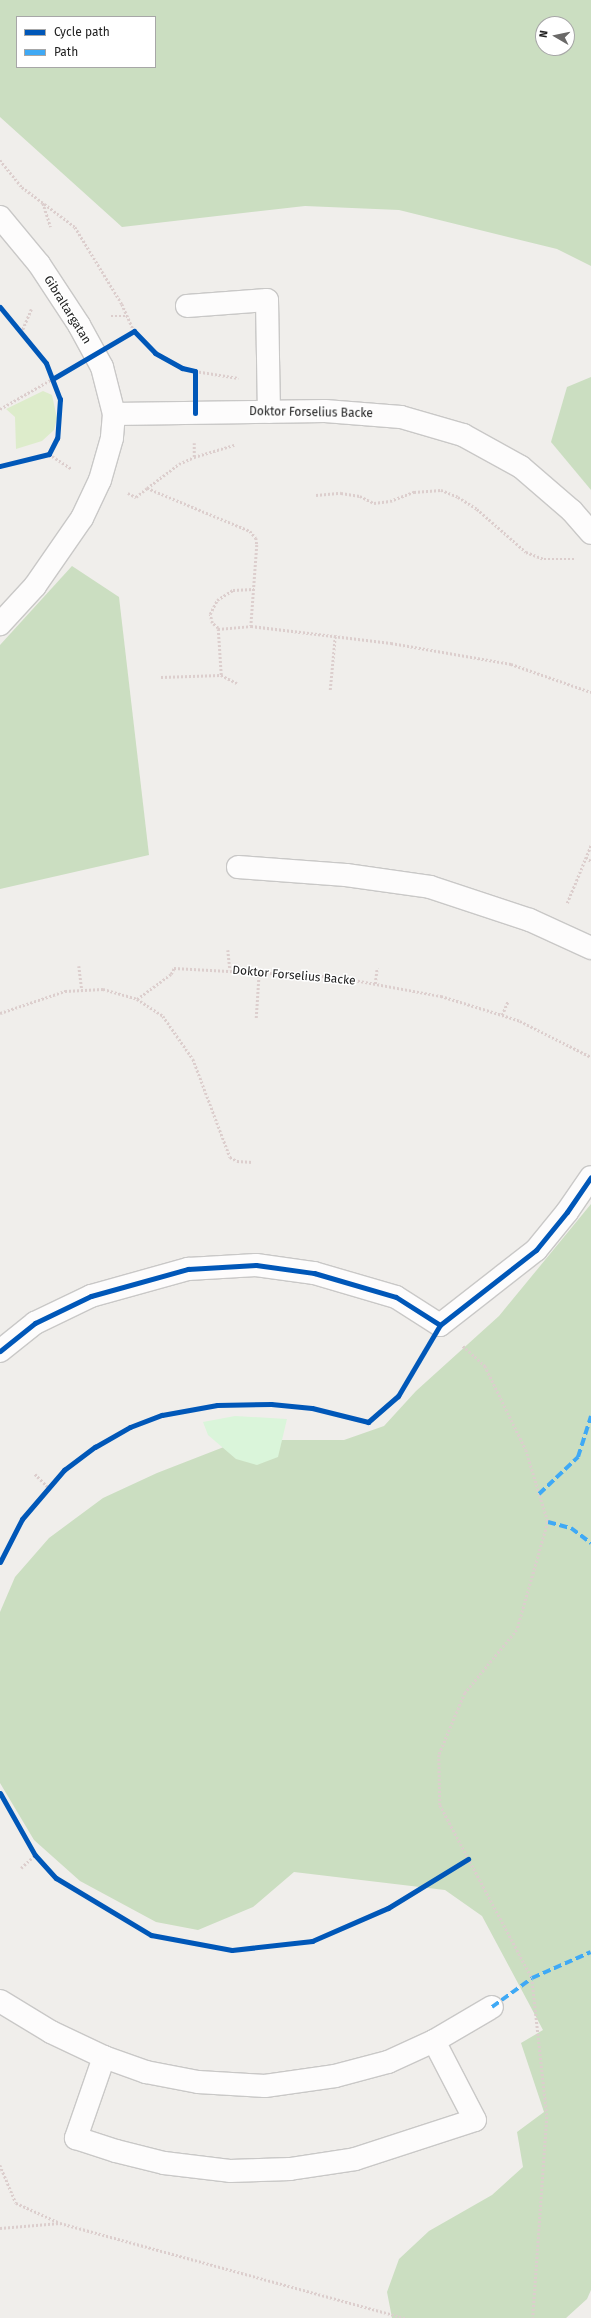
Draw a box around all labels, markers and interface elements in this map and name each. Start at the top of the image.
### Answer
legend [16,16,156,68]
north arrow [535,16,575,56]
text: Cycle path [54,25,110,39]
text: N [537,30,551,39]
text: Path [54,45,78,59]
street label: Gibraltargatan [40,273,94,347]
street label: Doktor Forselius Backe [249,405,373,421]
street label: Doktor Forselius Backe [232,963,356,989]

